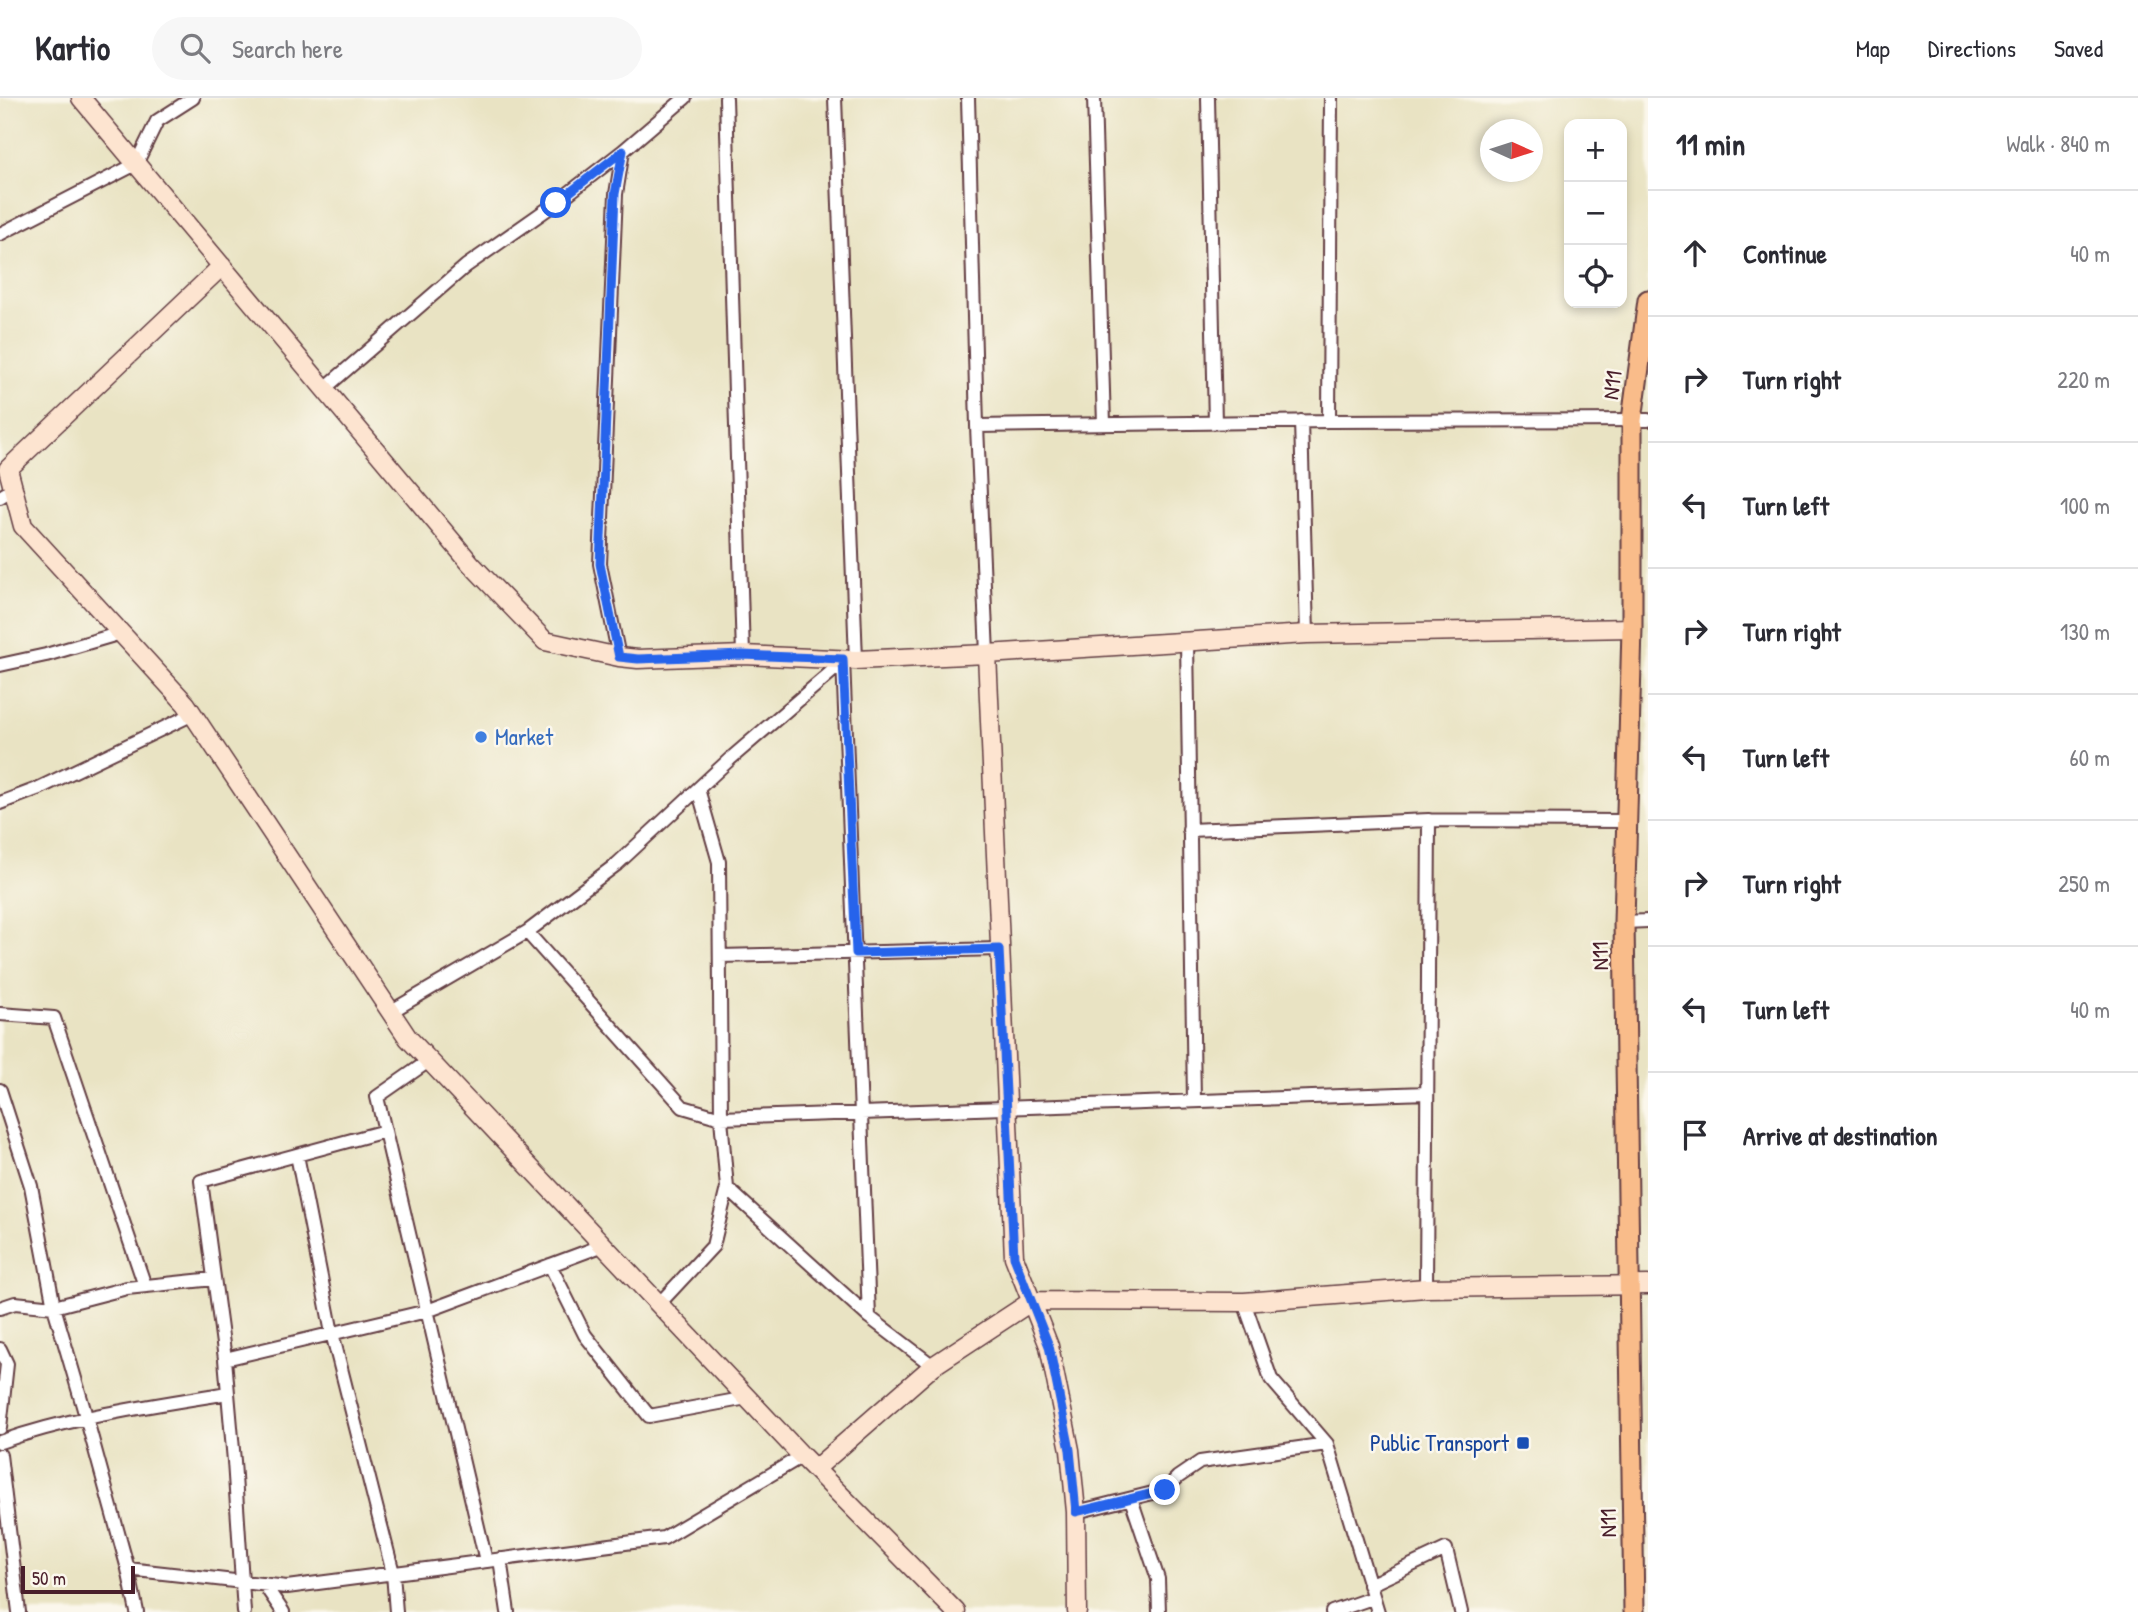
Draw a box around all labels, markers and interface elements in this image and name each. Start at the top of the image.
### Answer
search box [152,17,642,80]
text: Kartio [35,26,110,70]
icon: search [176,29,214,67]
text: Search here [232,31,343,66]
text: Map [1856,32,1890,64]
text: Directions [1928,32,2016,64]
text: Saved [2054,32,2103,64]
north arrow [1480,119,1543,182]
map controls [1564,119,1627,308]
button: + [1564,119,1627,182]
text: 11 min [1676,124,1745,164]
text: Walk · 840 m [2006,128,2110,159]
button: − [1564,182,1627,245]
route start [540,187,571,218]
icon: ahead [1676,234,1714,272]
text: Continue [1743,236,1827,271]
text: 40 m [2070,238,2110,269]
button: locate [1564,245,1627,308]
icon: right [1676,360,1714,398]
text: Turn right [1743,362,1841,397]
text: 220 m [2057,364,2110,395]
street label: N11 [1594,368,1629,401]
icon: left [1676,486,1714,524]
text: Turn left [1743,488,1829,523]
text: 100 m [2060,490,2110,521]
icon: right [1676,612,1714,650]
text: Turn right [1743,614,1841,649]
text: 130 m [2060,616,2110,647]
place label: Market [495,721,554,752]
marker: Market [473,729,489,745]
icon: left [1676,738,1714,776]
text: Turn left [1743,740,1829,775]
text: 60 m [2070,742,2110,773]
icon: right [1676,864,1714,902]
text: Turn right [1743,866,1841,901]
text: 250 m [2058,868,2110,899]
street label: N11 [1584,941,1615,971]
icon: left [1676,990,1714,1028]
text: Turn left [1743,992,1829,1027]
text: 40 m [2070,994,2110,1025]
icon: arrive [1676,1116,1714,1154]
text: Arrive at destination [1743,1118,1938,1153]
place label: Public Transport [1370,1427,1510,1458]
marker: Public Transport [1515,1435,1531,1451]
route end [1149,1474,1180,1505]
street label: N11 [1592,1508,1623,1538]
scale bar [21,1563,135,1595]
text: 50 m [32,1565,66,1591]

